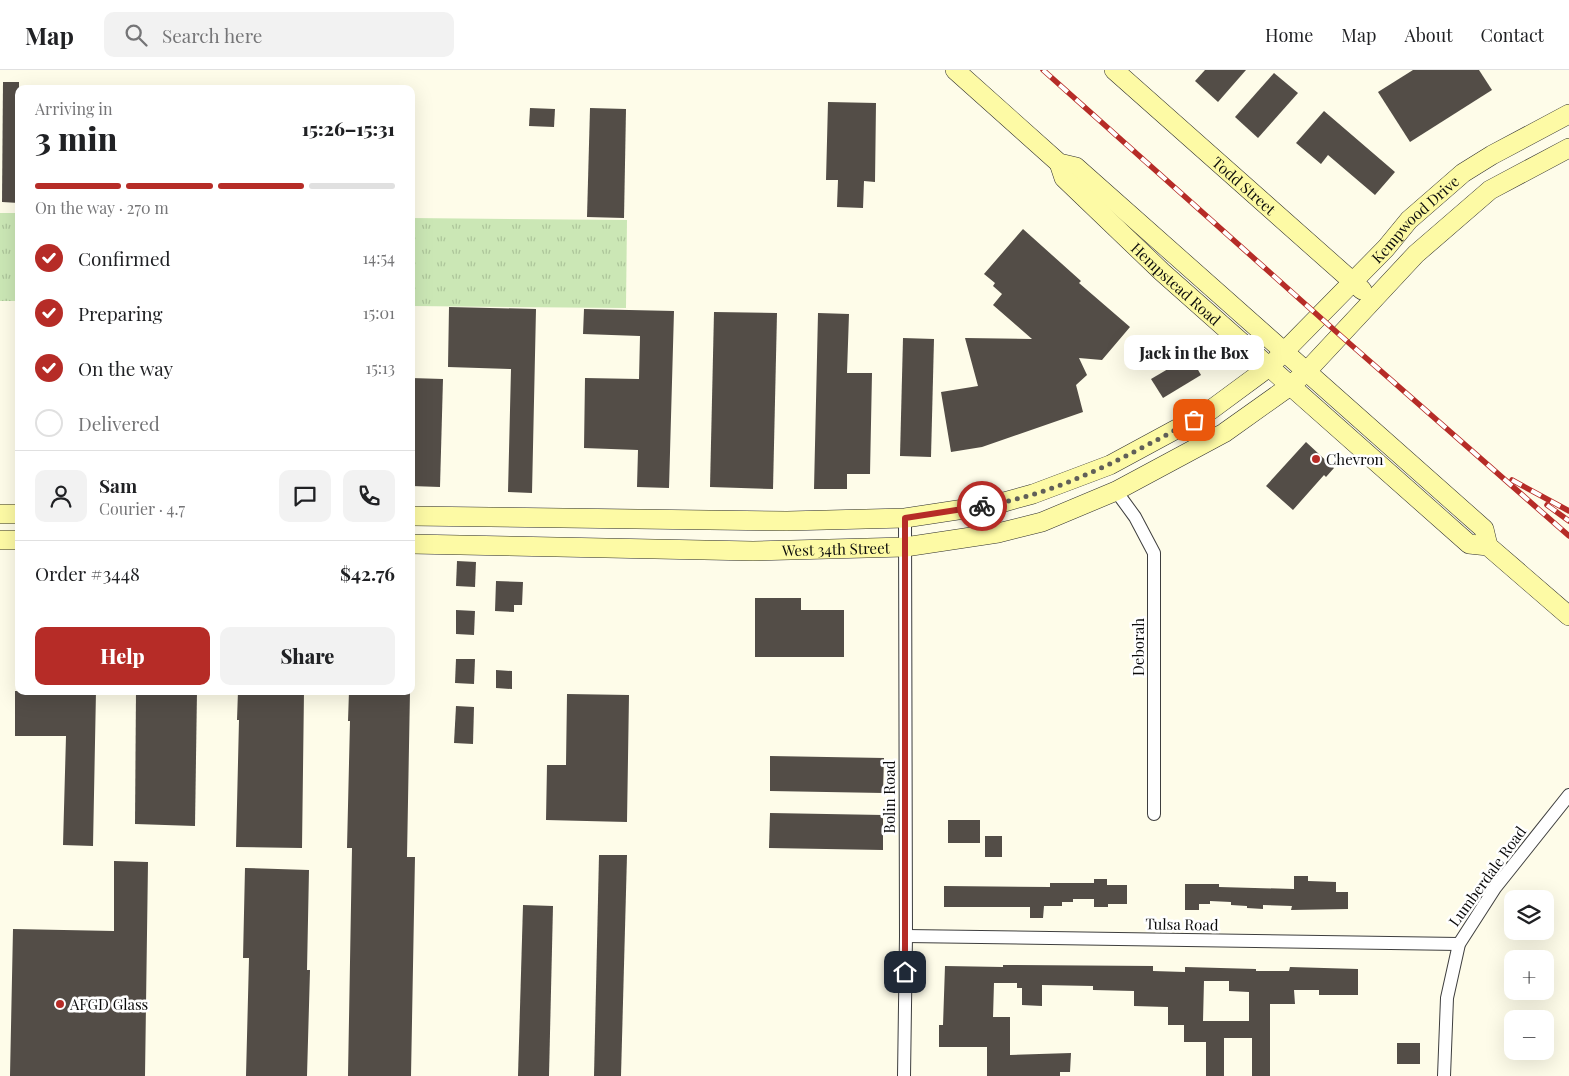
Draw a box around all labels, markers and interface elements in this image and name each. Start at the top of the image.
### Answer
search box [104,12,454,57]
text: Map [25,19,74,51]
icon: search [122,21,150,49]
text: Search here [162,22,262,48]
text: Home [1265,23,1313,47]
text: Map [1341,23,1376,47]
text: About [1404,23,1453,47]
text: Contact [1481,23,1544,47]
text: Arriving in [35,98,113,119]
text: 15:26–15:31 [302,115,395,141]
text: 3 min [35,116,117,159]
street label: Todd Street [1208,152,1281,219]
street label: Kempwood Drive [1367,171,1463,267]
text: On the way · 270 m [35,197,169,218]
street label: Hempstead Road [1127,238,1225,330]
icon: check [35,244,63,272]
text: Confirmed [78,245,171,271]
text: 14:54 [362,247,395,268]
icon: check [35,299,63,327]
text: Preparing [78,300,163,326]
text: 15:01 [363,302,395,323]
callout: Jack in the Box [1124,335,1264,370]
text: Jack in the Box [1139,342,1249,363]
icon: check [35,354,63,382]
text: On the way [78,355,173,381]
text: 15:13 [366,357,395,378]
pin [1173,399,1215,441]
icon: bag [1180,406,1208,434]
text: Delivered [78,410,160,436]
place label: Chevron [1326,449,1384,469]
marker: Chevron [1310,453,1322,465]
button: person [35,470,87,522]
button: chat [279,470,331,522]
button: phone [343,470,395,522]
text: Sam [99,472,137,498]
courier [957,481,1007,531]
icon: bike [968,492,996,520]
text: Courier · 4.7 [99,498,185,519]
street label: West 34th Street [781,537,891,560]
text: Order #3448 [35,560,140,586]
text: $42.76 [340,560,395,586]
street label: Deborah [1128,618,1148,676]
button: Help [35,627,210,685]
button: Share [220,627,395,685]
street label: Bolin Road [879,760,899,833]
street label: Lumberdale Road [1444,822,1530,930]
map controls [1504,890,1554,1060]
button: layers [1504,890,1554,940]
street label: Tulsa Road [1145,913,1219,935]
button: + [1504,950,1554,1000]
pin [884,951,926,993]
icon: home [891,958,919,986]
place label: AFGD Glass [69,994,148,1014]
marker: AFGD Glass [54,998,66,1010]
button: − [1504,1010,1554,1060]

